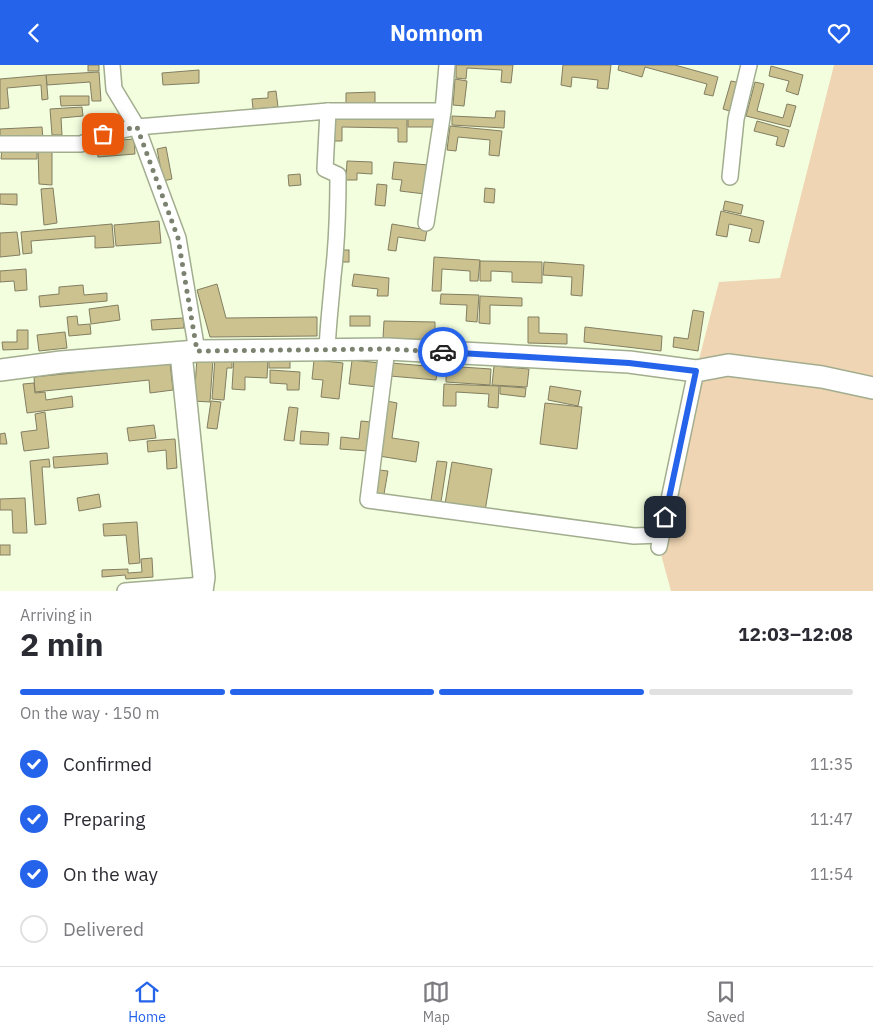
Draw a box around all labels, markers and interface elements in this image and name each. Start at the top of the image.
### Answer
text: Nomnom [390,18,483,47]
icon: back [20,19,48,47]
icon: heart [825,19,853,47]
pin [82,113,124,155]
icon: bag [89,120,117,148]
courier [418,327,468,377]
icon: car [429,338,457,366]
pin [644,496,686,538]
icon: home [651,503,679,531]
text: Arriving in [20,605,92,625]
text: 12:03–12:08 [738,622,853,646]
text: 2 min [20,623,104,665]
text: On the way · 150 m [20,703,159,723]
icon: check [20,750,48,778]
text: Confirmed [63,752,152,776]
text: 11:35 [810,754,853,774]
icon: check [20,805,48,833]
text: Preparing [63,807,145,831]
text: 11:47 [810,809,853,829]
icon: check [20,860,48,888]
text: On the way [63,862,158,886]
text: 11:54 [810,864,853,884]
text: Delivered [63,917,144,941]
tab: Home [128,978,166,1026]
tab: Map [422,978,450,1026]
tab: Saved [707,978,745,1026]

